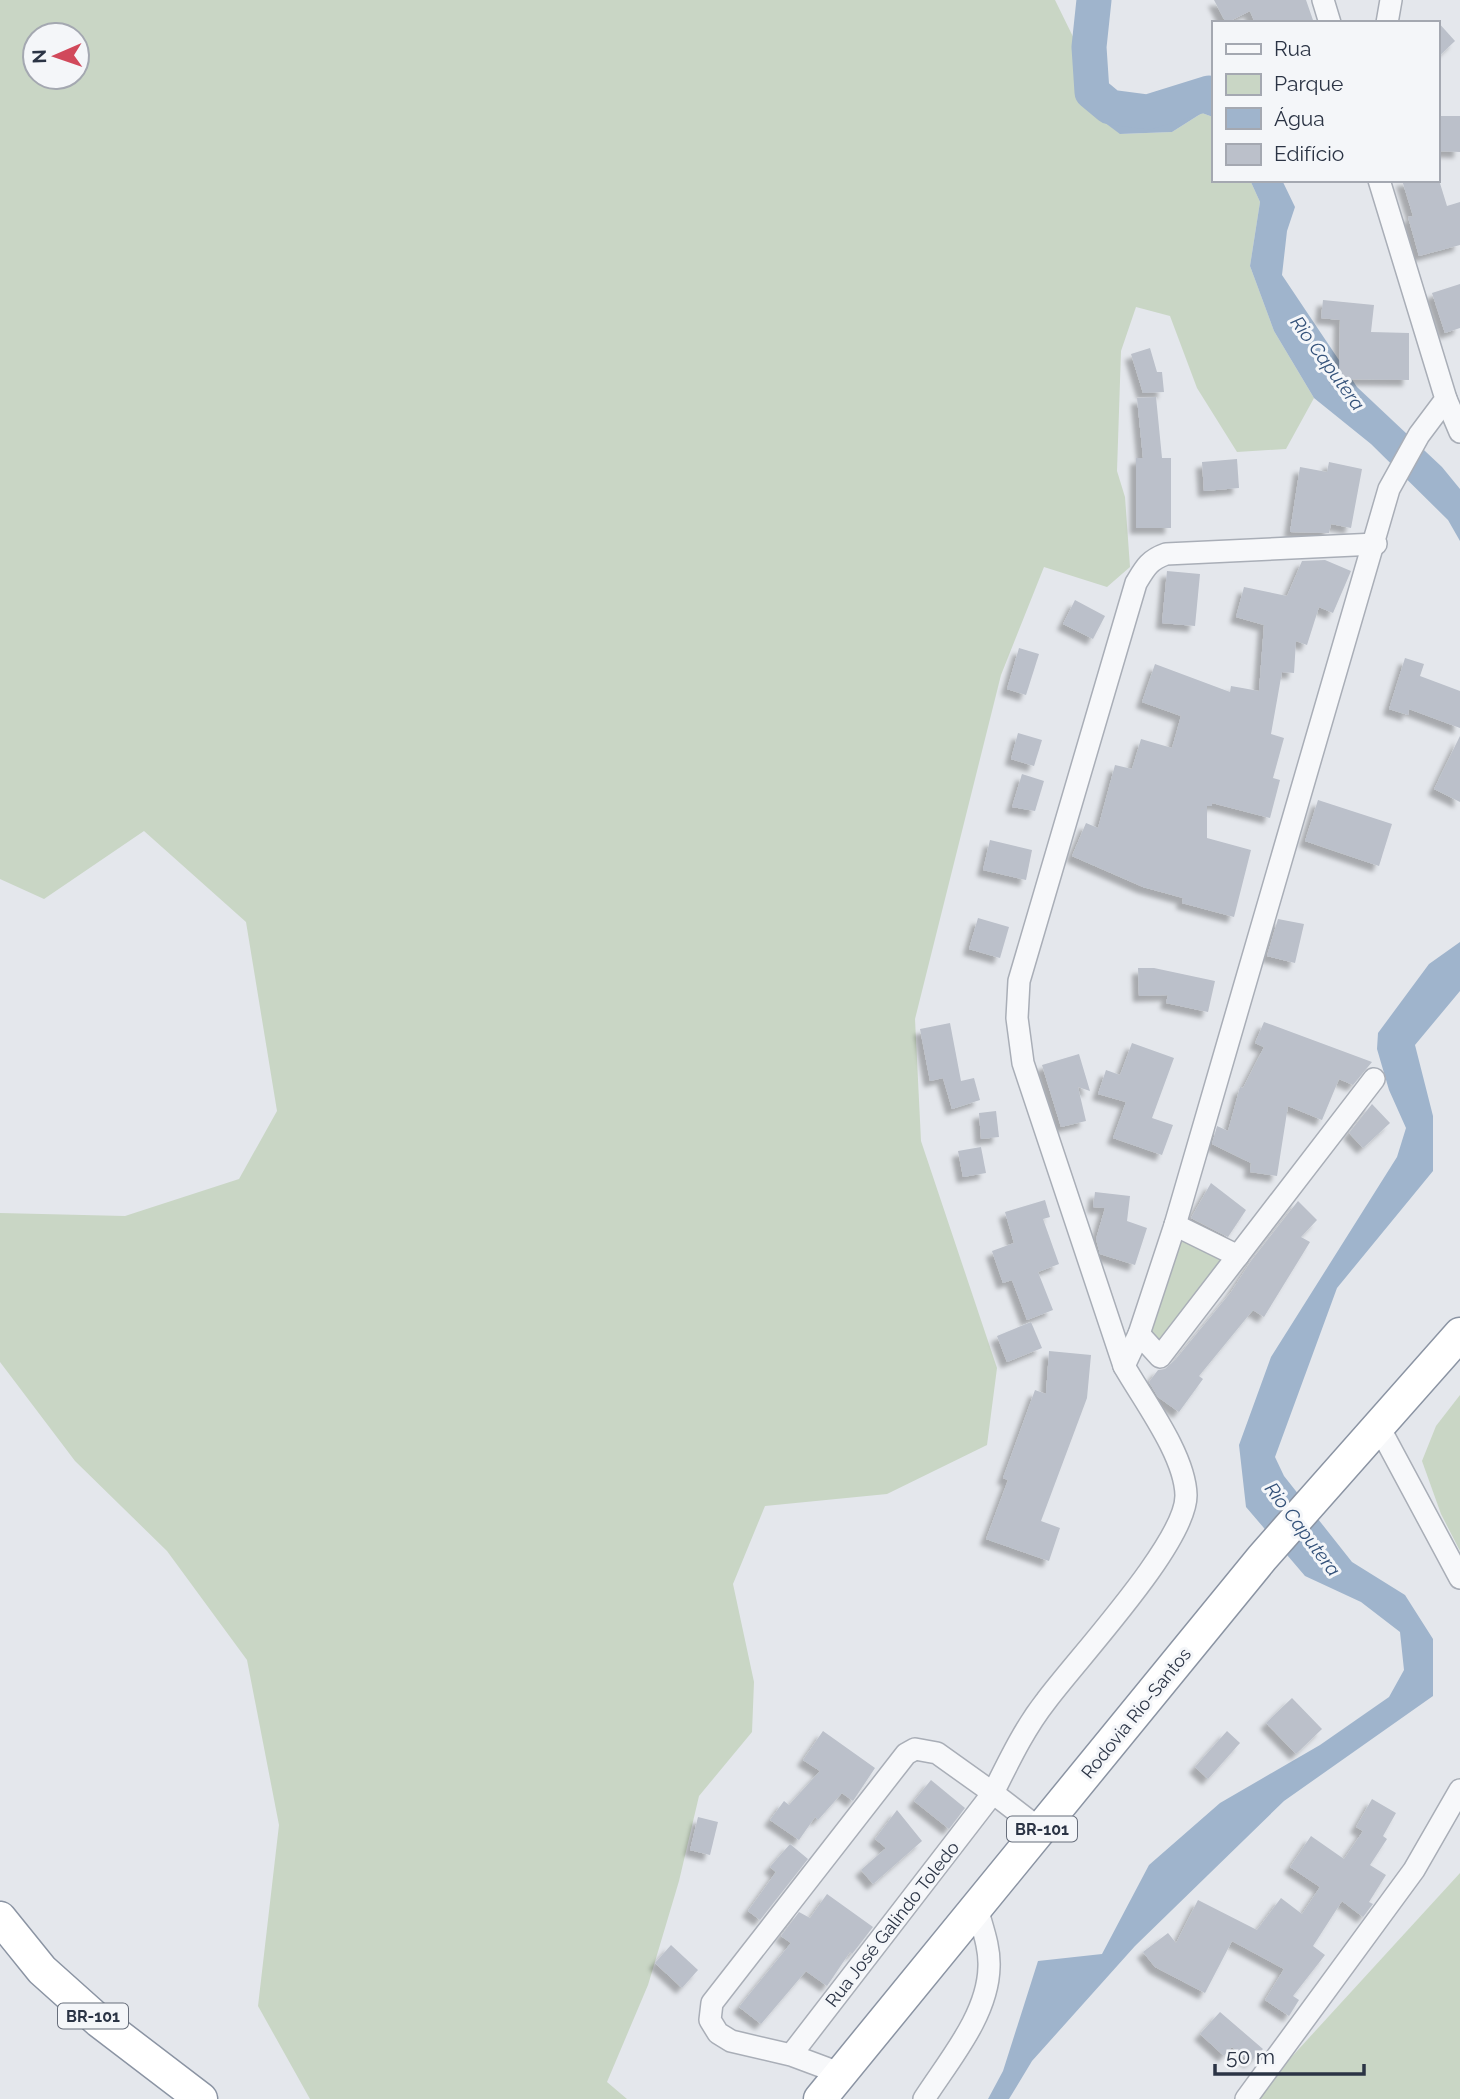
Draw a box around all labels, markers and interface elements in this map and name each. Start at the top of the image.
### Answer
north arrow [21,21,91,91]
legend [1212,21,1439,182]
text: Rua [1274,36,1311,61]
text: N [28,49,50,64]
text: Parque [1274,71,1343,96]
text: Água [1274,106,1325,131]
text: Edifício [1274,141,1344,166]
water label: Rio Caputera [1286,312,1370,414]
water label: Rio Caputera [1261,1478,1345,1580]
street label: Rodovia Rio-Santos [1077,1643,1195,1783]
road number: BR-101 [1007,1816,1077,1842]
street label: Rua José Galindo Toledo [821,1837,963,2011]
road number: BR-101 [58,2004,128,2028]
scale bar [1215,2032,1364,2076]
text: 50 m [1226,2044,1275,2069]

